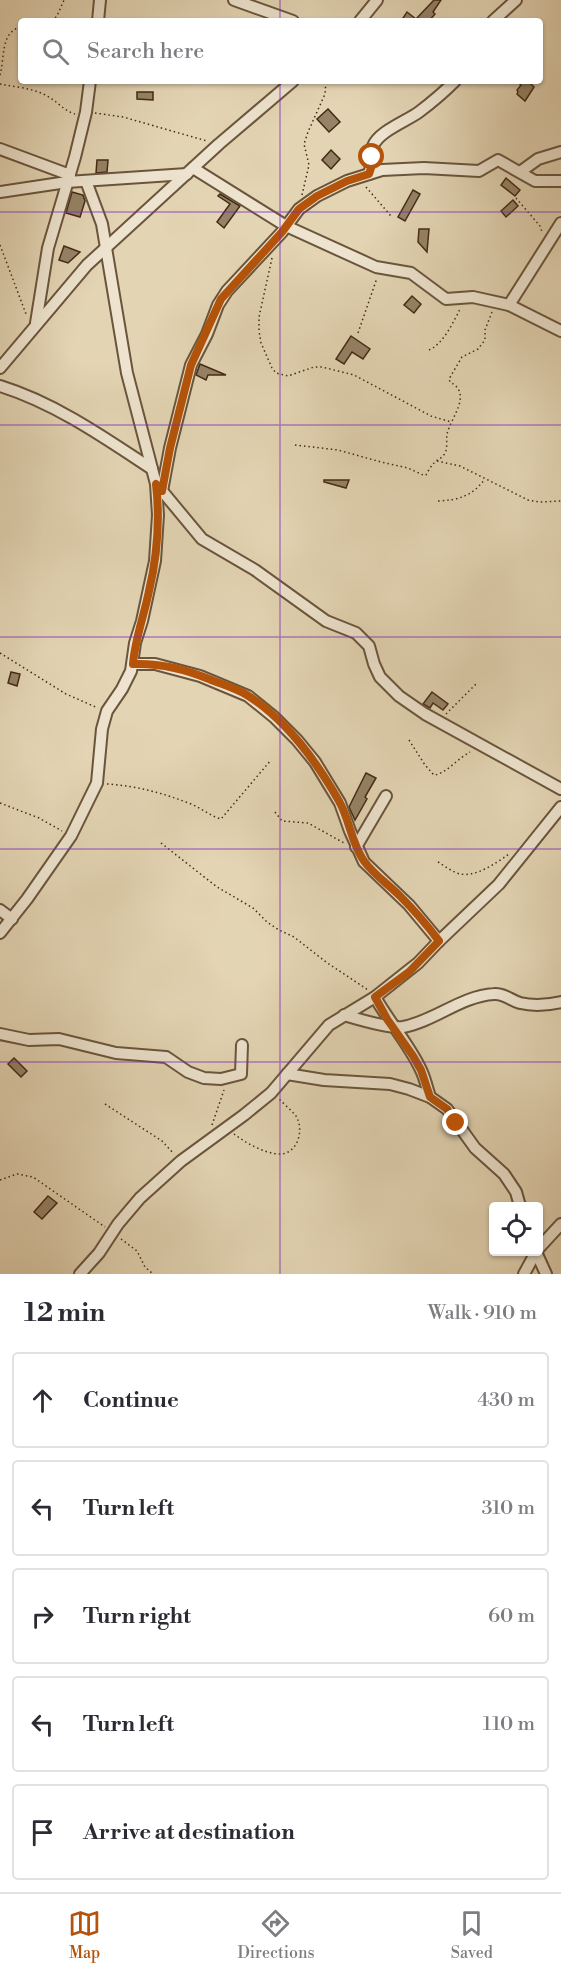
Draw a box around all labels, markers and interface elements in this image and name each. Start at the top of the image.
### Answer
search box [18,18,543,84]
icon: search [39,35,72,68]
text: Search here [87,38,204,65]
route start [358,143,384,169]
route end [442,1109,468,1135]
map controls [489,1202,543,1256]
button: locate [489,1202,543,1256]
text: 12 min [24,1297,105,1329]
text: Walk · 910 m [428,1301,537,1326]
icon: ahead [26,1384,59,1417]
text: Continue [83,1387,179,1414]
text: 430 m [477,1388,535,1413]
icon: left [26,1492,59,1525]
text: Turn left [83,1495,174,1522]
text: 310 m [482,1496,535,1521]
icon: right [26,1600,59,1633]
text: Turn right [83,1603,191,1630]
text: 60 m [488,1604,535,1629]
icon: left [26,1708,59,1741]
text: Turn left [83,1711,174,1738]
text: 110 m [483,1712,535,1737]
icon: arrive [26,1816,59,1849]
text: Arrive at destination [83,1819,295,1846]
tab: Map [68,1907,101,1963]
tab: Directions [237,1907,315,1963]
tab: Saved [451,1907,493,1963]

